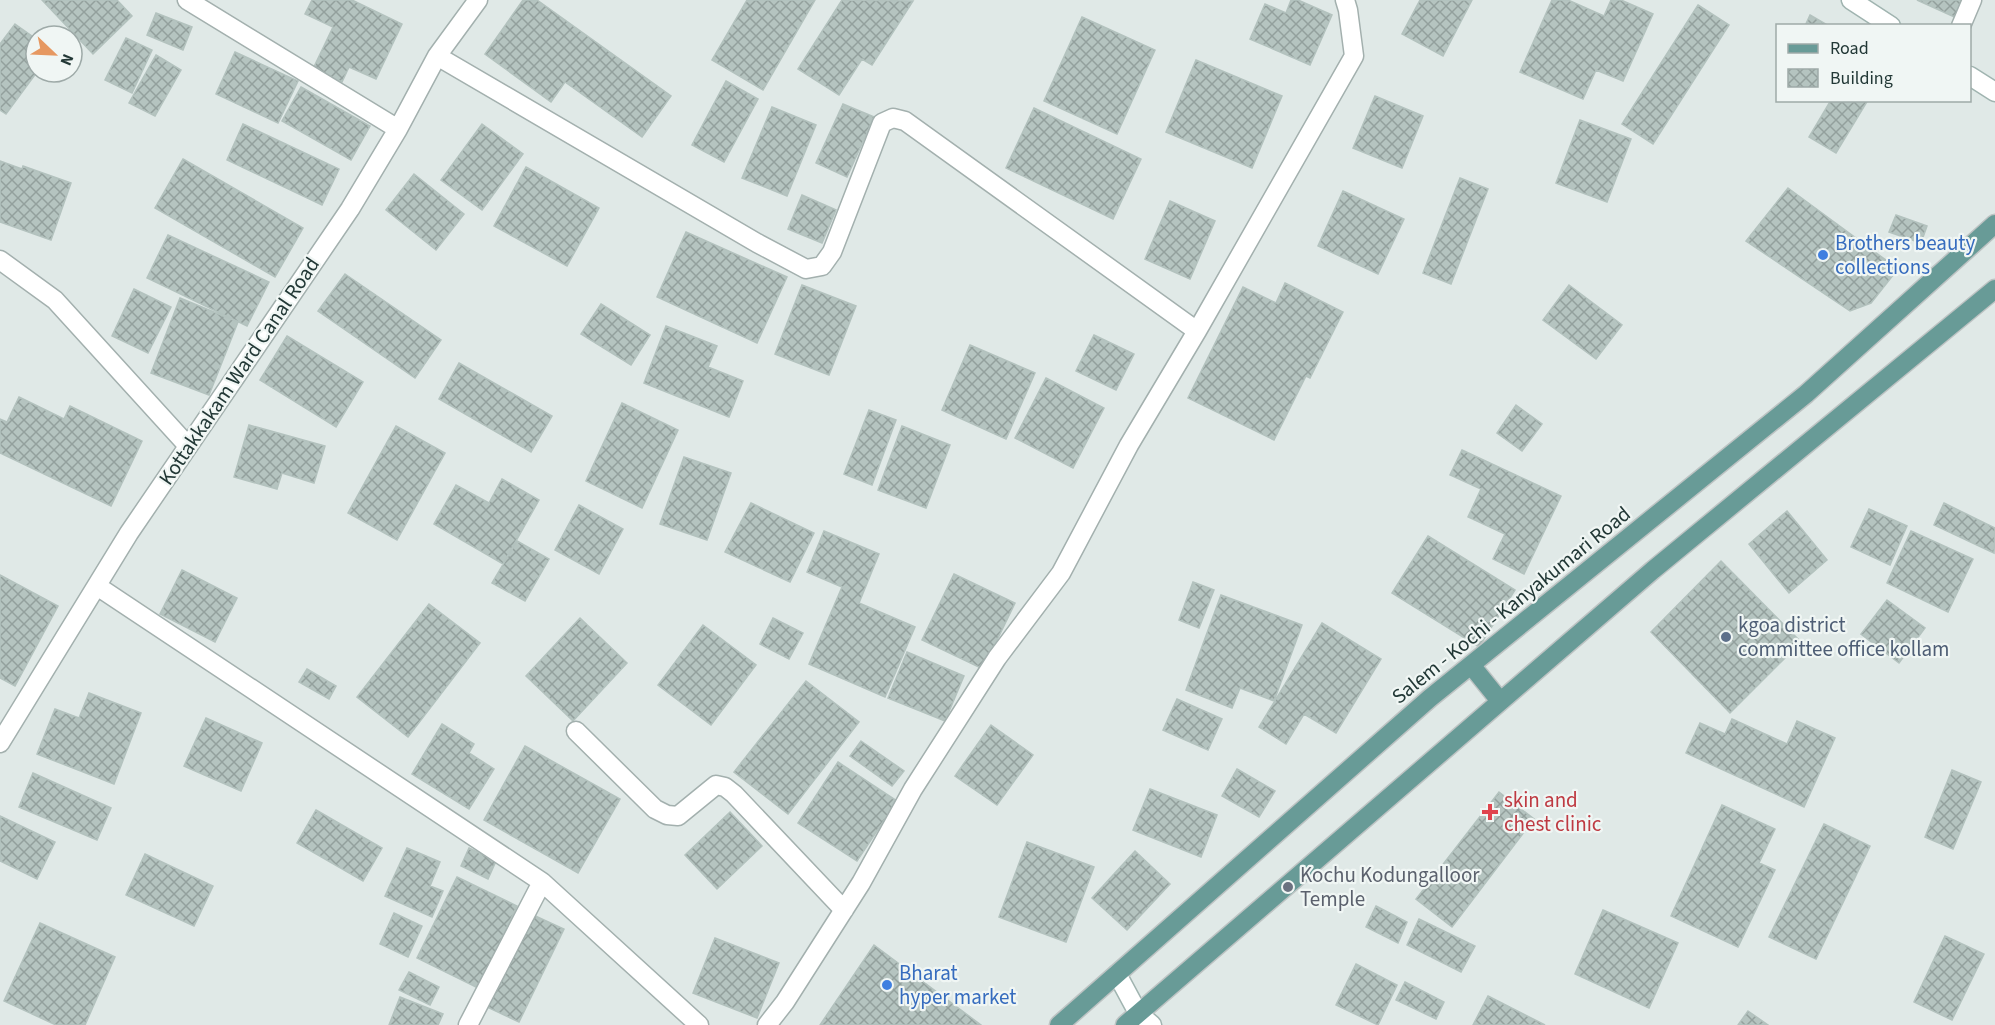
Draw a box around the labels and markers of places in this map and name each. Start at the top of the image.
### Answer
place label: Brothers beauty collections [1835,228,1975,282]
marker: Brothers beauty collections [1816,248,1830,262]
place label: kgoa district committee office kollam [1738,610,1949,664]
marker: kgoa district committee office kollam [1719,630,1733,644]
place label: skin and chest clinic [1504,785,1602,839]
marker: skin and chest clinic [1481,803,1499,821]
place label: Kochu Kodungalloor Temple [1300,860,1480,914]
marker: Kochu Kodungalloor Temple [1281,880,1295,894]
place label: Bharat hyper market [899,958,1016,1012]
marker: Bharat hyper market [880,978,894,992]

